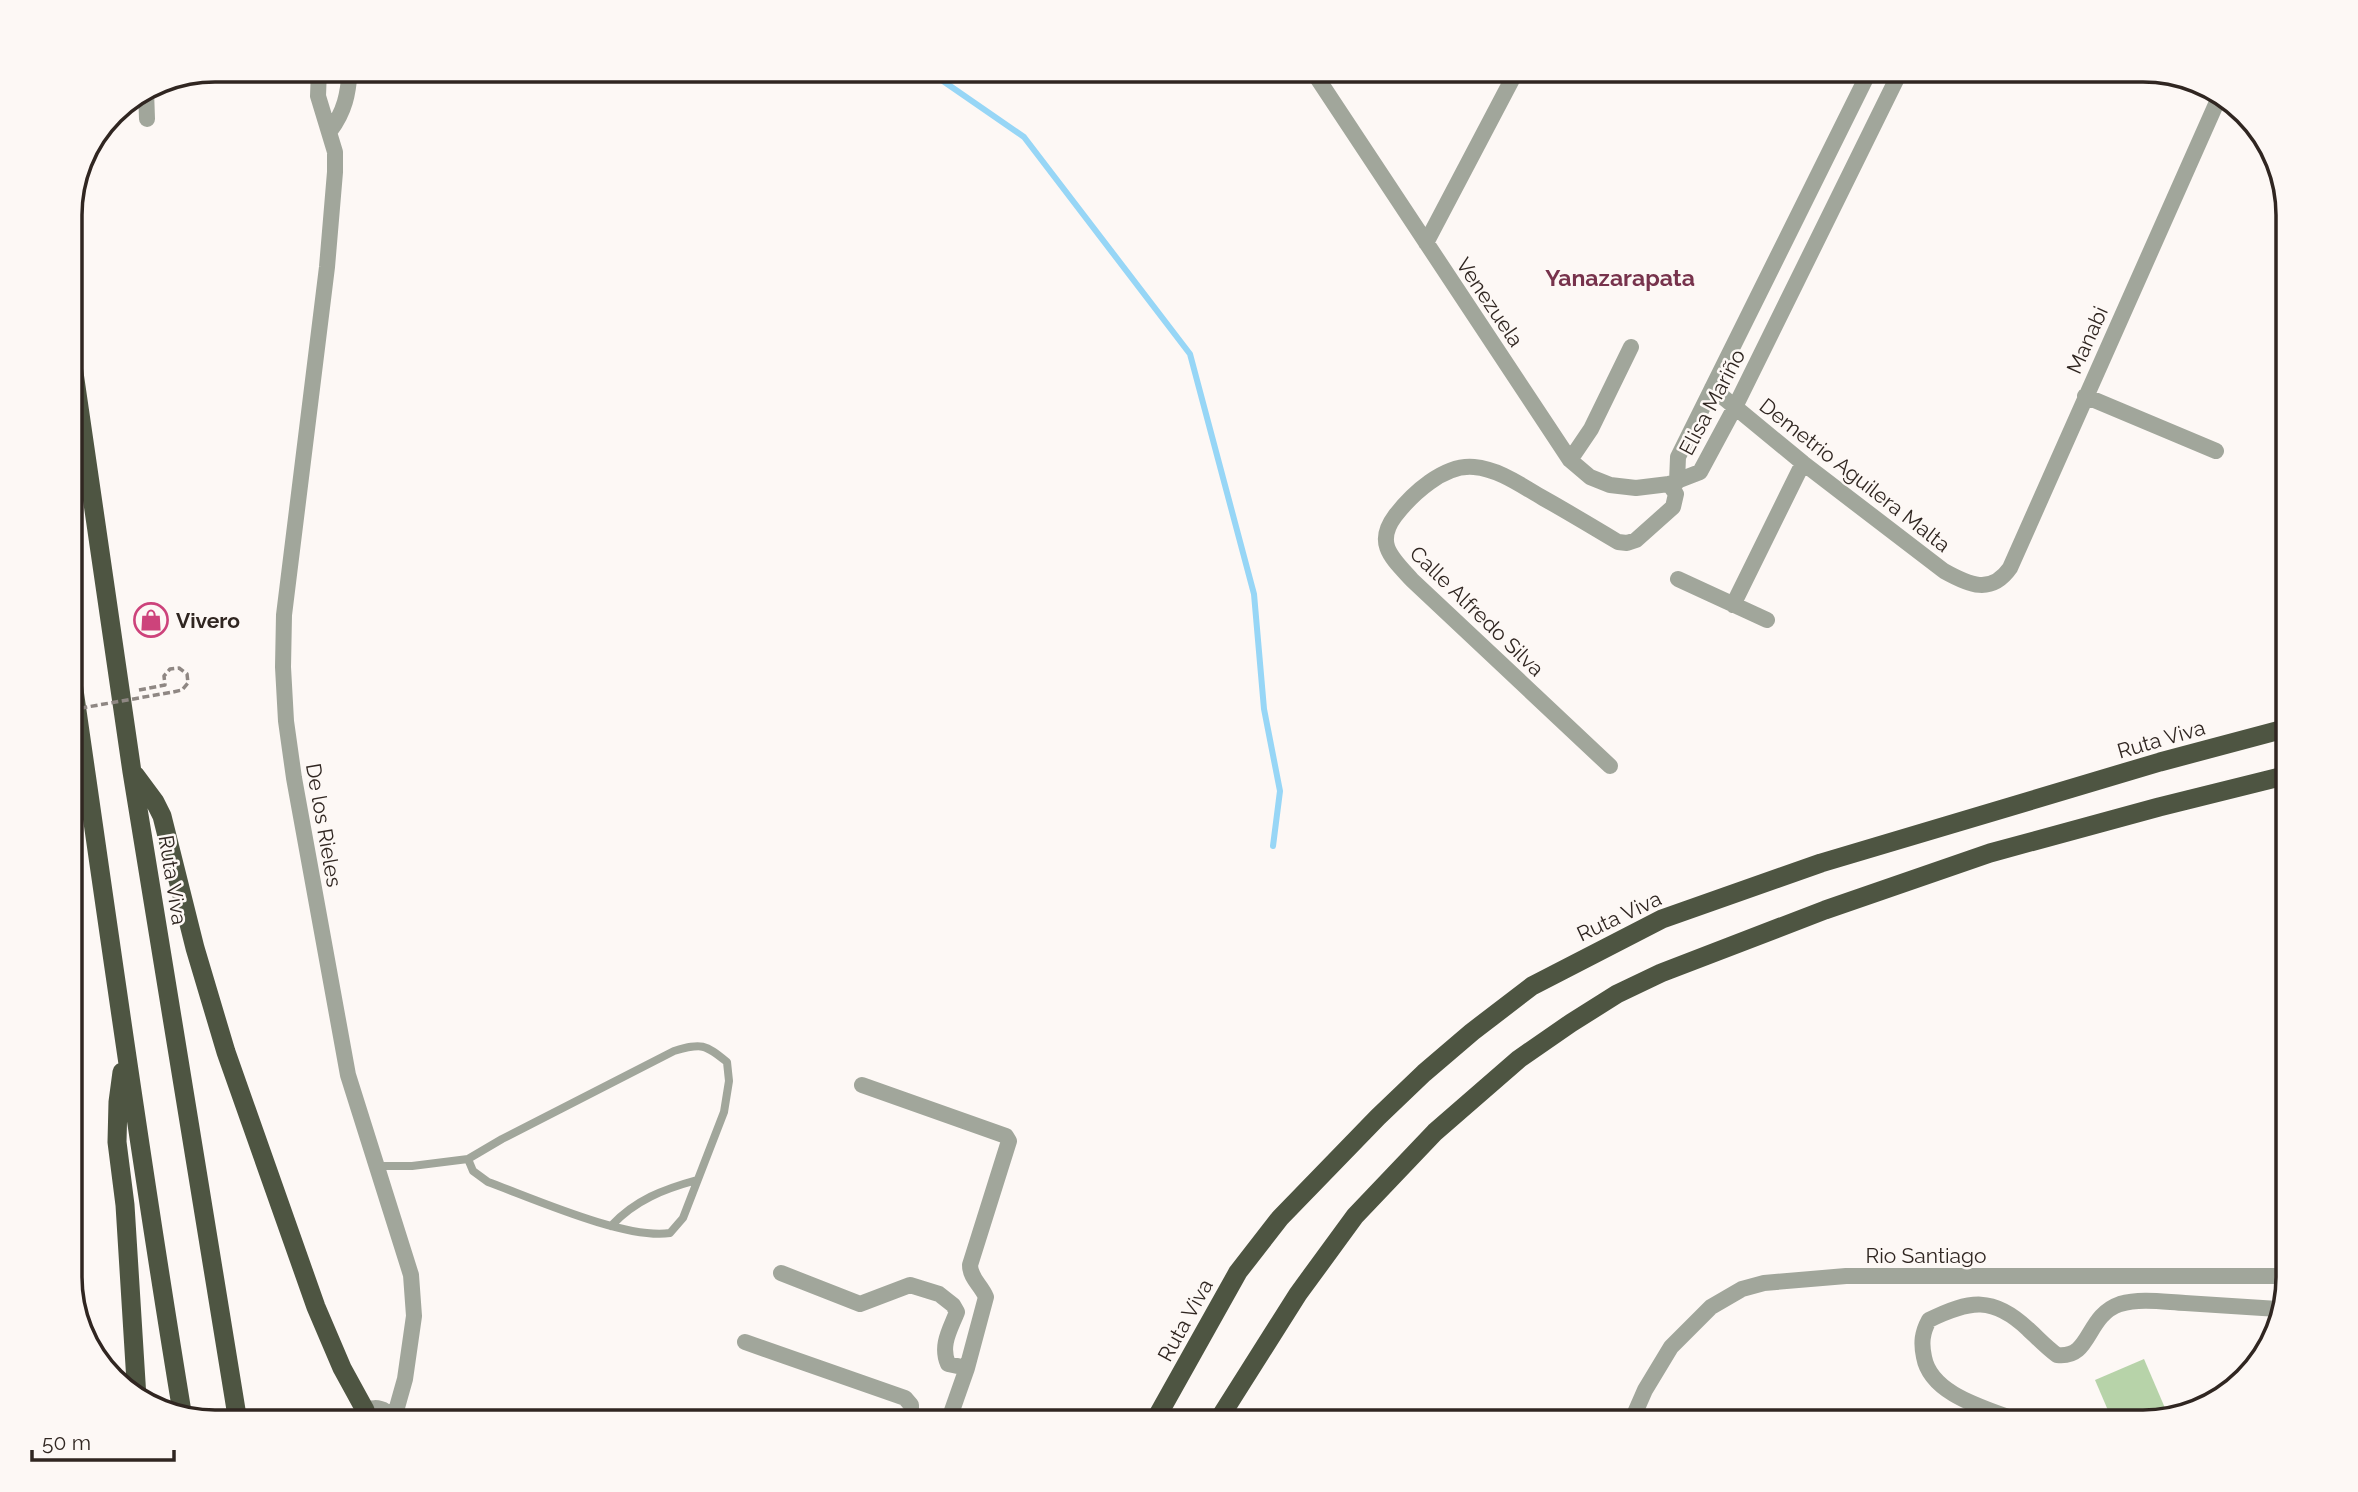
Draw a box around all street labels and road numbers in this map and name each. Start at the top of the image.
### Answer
street label: Venezuela [1451,253,1529,351]
street label: Manabi [2061,302,2113,378]
street label: Elisa Mariño [1674,345,1750,459]
street label: Demetrio Aguilera Malta [1755,393,1955,557]
street label: Calle Alfredo Silva [1405,541,1549,681]
street label: Ruta Viva [2114,715,2208,763]
street label: De los Rieles [301,761,347,889]
street label: Ruta Viva [154,833,192,927]
street label: Ruta Viva [1573,886,1665,946]
street label: Rio Santiago [1866,1243,1986,1268]
street label: Ruta Viva [1152,1274,1218,1366]

